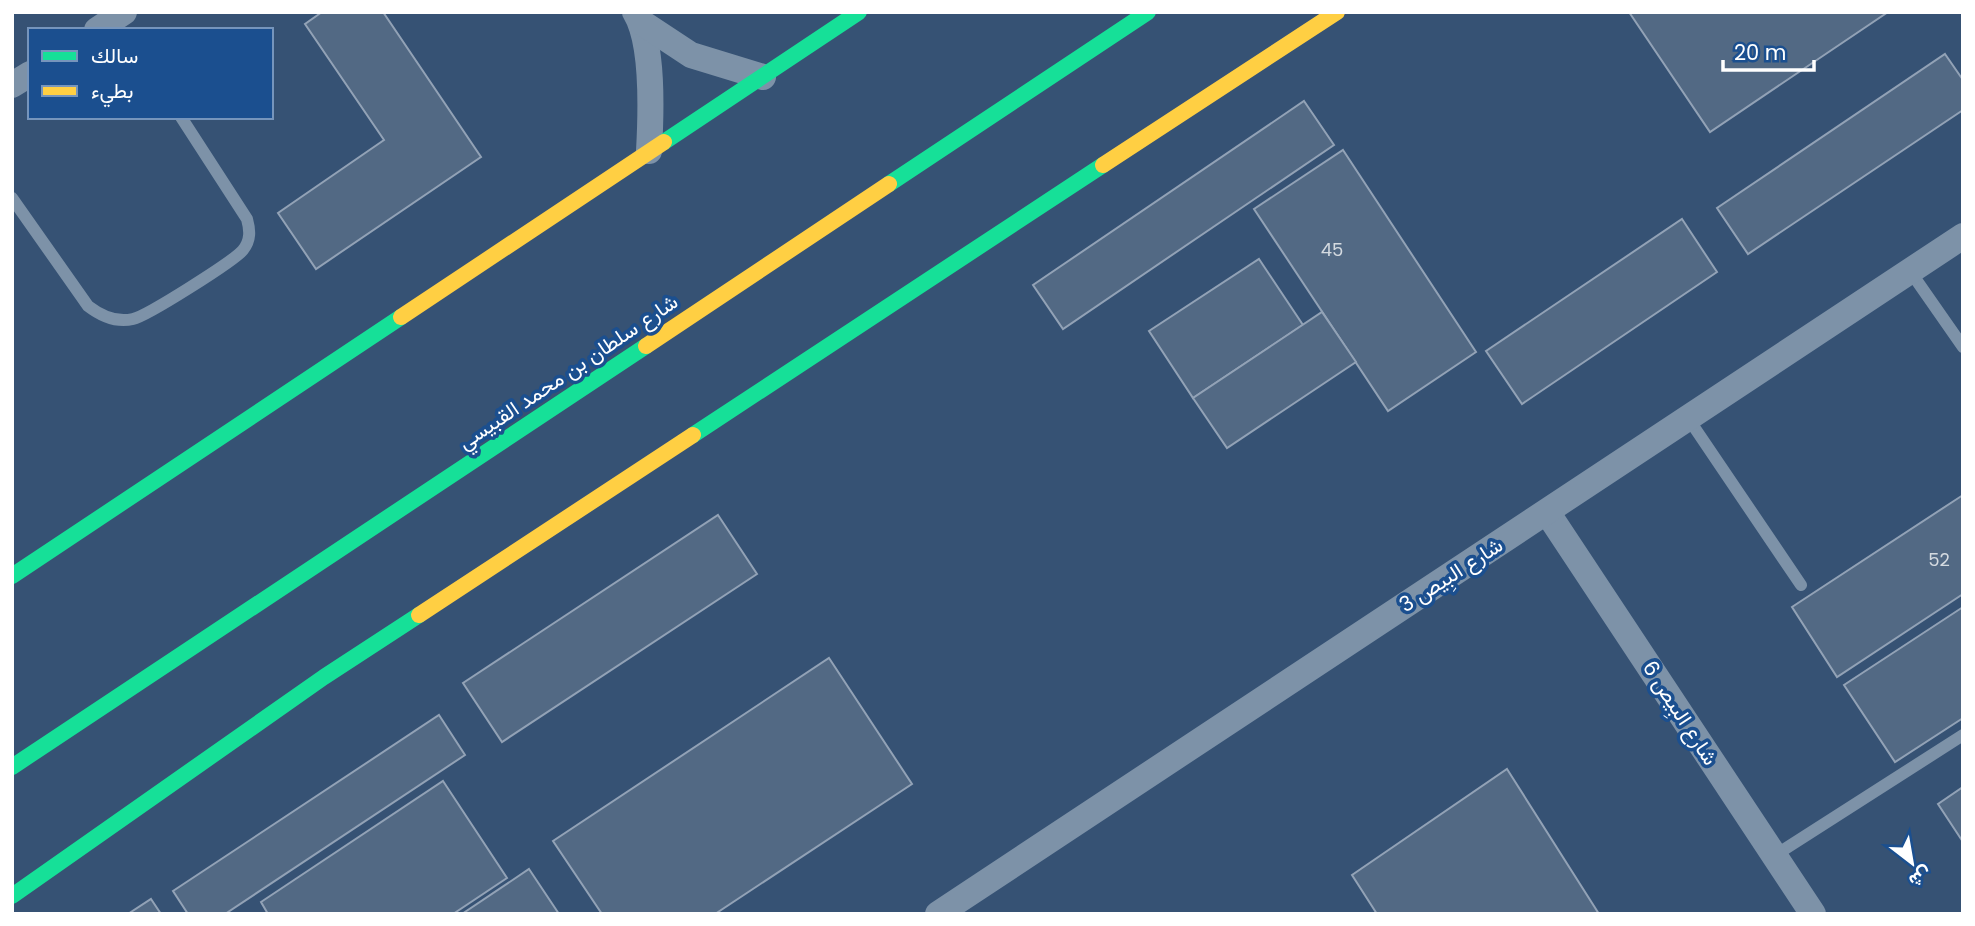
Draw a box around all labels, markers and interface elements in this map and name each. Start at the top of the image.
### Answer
legend [28,28,273,119]
scale bar [1723,28,1814,72]
text: 20 m [1734,38,1787,67]
text: سالك [91,41,138,70]
text: بطيء [91,76,134,108]
house number: 45 [1321,237,1343,262]
street label: شارع سلطان بن محمد القبيسي [452,287,685,459]
street label: شارع البِيص 3 [1393,530,1510,621]
house number: 52 [1928,547,1950,572]
street label: شارع البِيص 6 [1634,655,1725,772]
north arrow [1877,828,1947,898]
text: ش [1904,860,1937,895]

